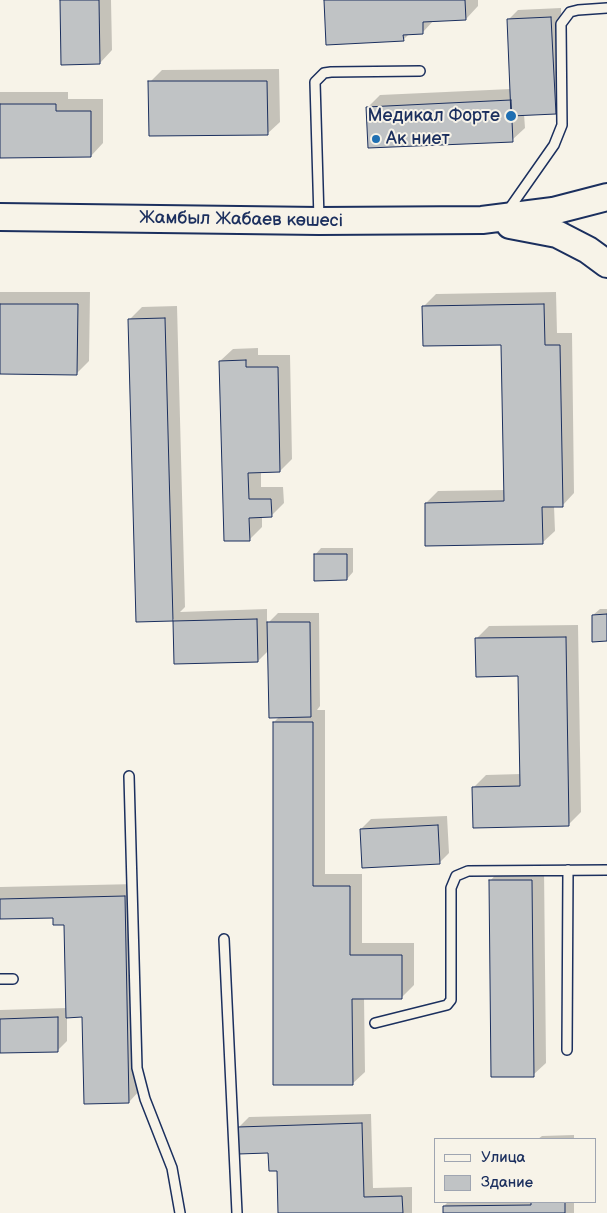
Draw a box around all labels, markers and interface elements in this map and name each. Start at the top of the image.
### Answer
place label: Медикал Форте [367,105,500,127]
marker: Медикал Форте [504,109,518,123]
place label: Ак ниет [386,128,450,150]
marker: Ак ниет [370,133,382,145]
street label: Жамбыл Жабаев көшесі [139,207,343,233]
legend [434,1138,597,1203]
text: Улица [481,1148,525,1167]
text: Здание [481,1173,533,1192]

